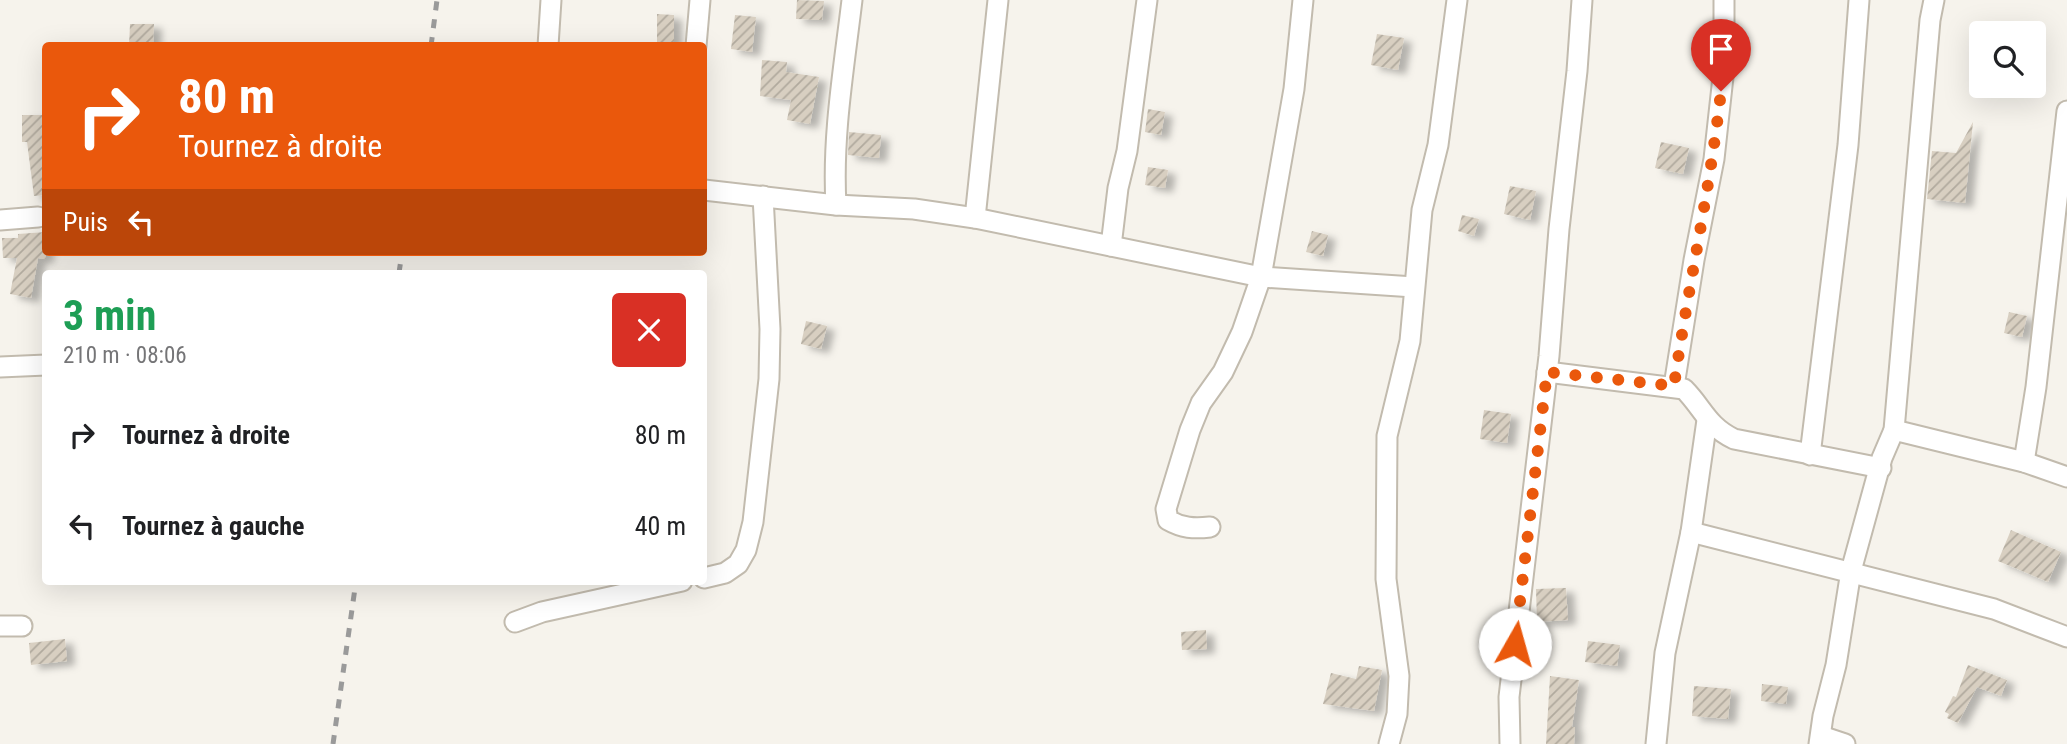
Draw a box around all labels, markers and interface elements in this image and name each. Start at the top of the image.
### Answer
pin [1691,19,1751,91]
map controls [1969,21,2046,98]
button: search [1969,21,2046,98]
icon: arrive [1702,30,1740,68]
text: 80 m [178,68,275,125]
icon: right [63,70,154,161]
text: Tournez à droite [178,127,382,165]
icon: left [122,203,160,241]
text: Puis [63,207,108,237]
text: 3 min [63,291,156,340]
button: close [612,293,686,367]
text: 210 m · 08:06 [63,342,187,369]
icon: right [63,416,101,454]
text: Tournez à droite [122,420,290,450]
text: 80 m [635,420,686,450]
icon: left [63,507,101,545]
text: Tournez à gauche [122,511,304,541]
text: 40 m [635,511,686,541]
position arrow [1478,607,1552,681]

